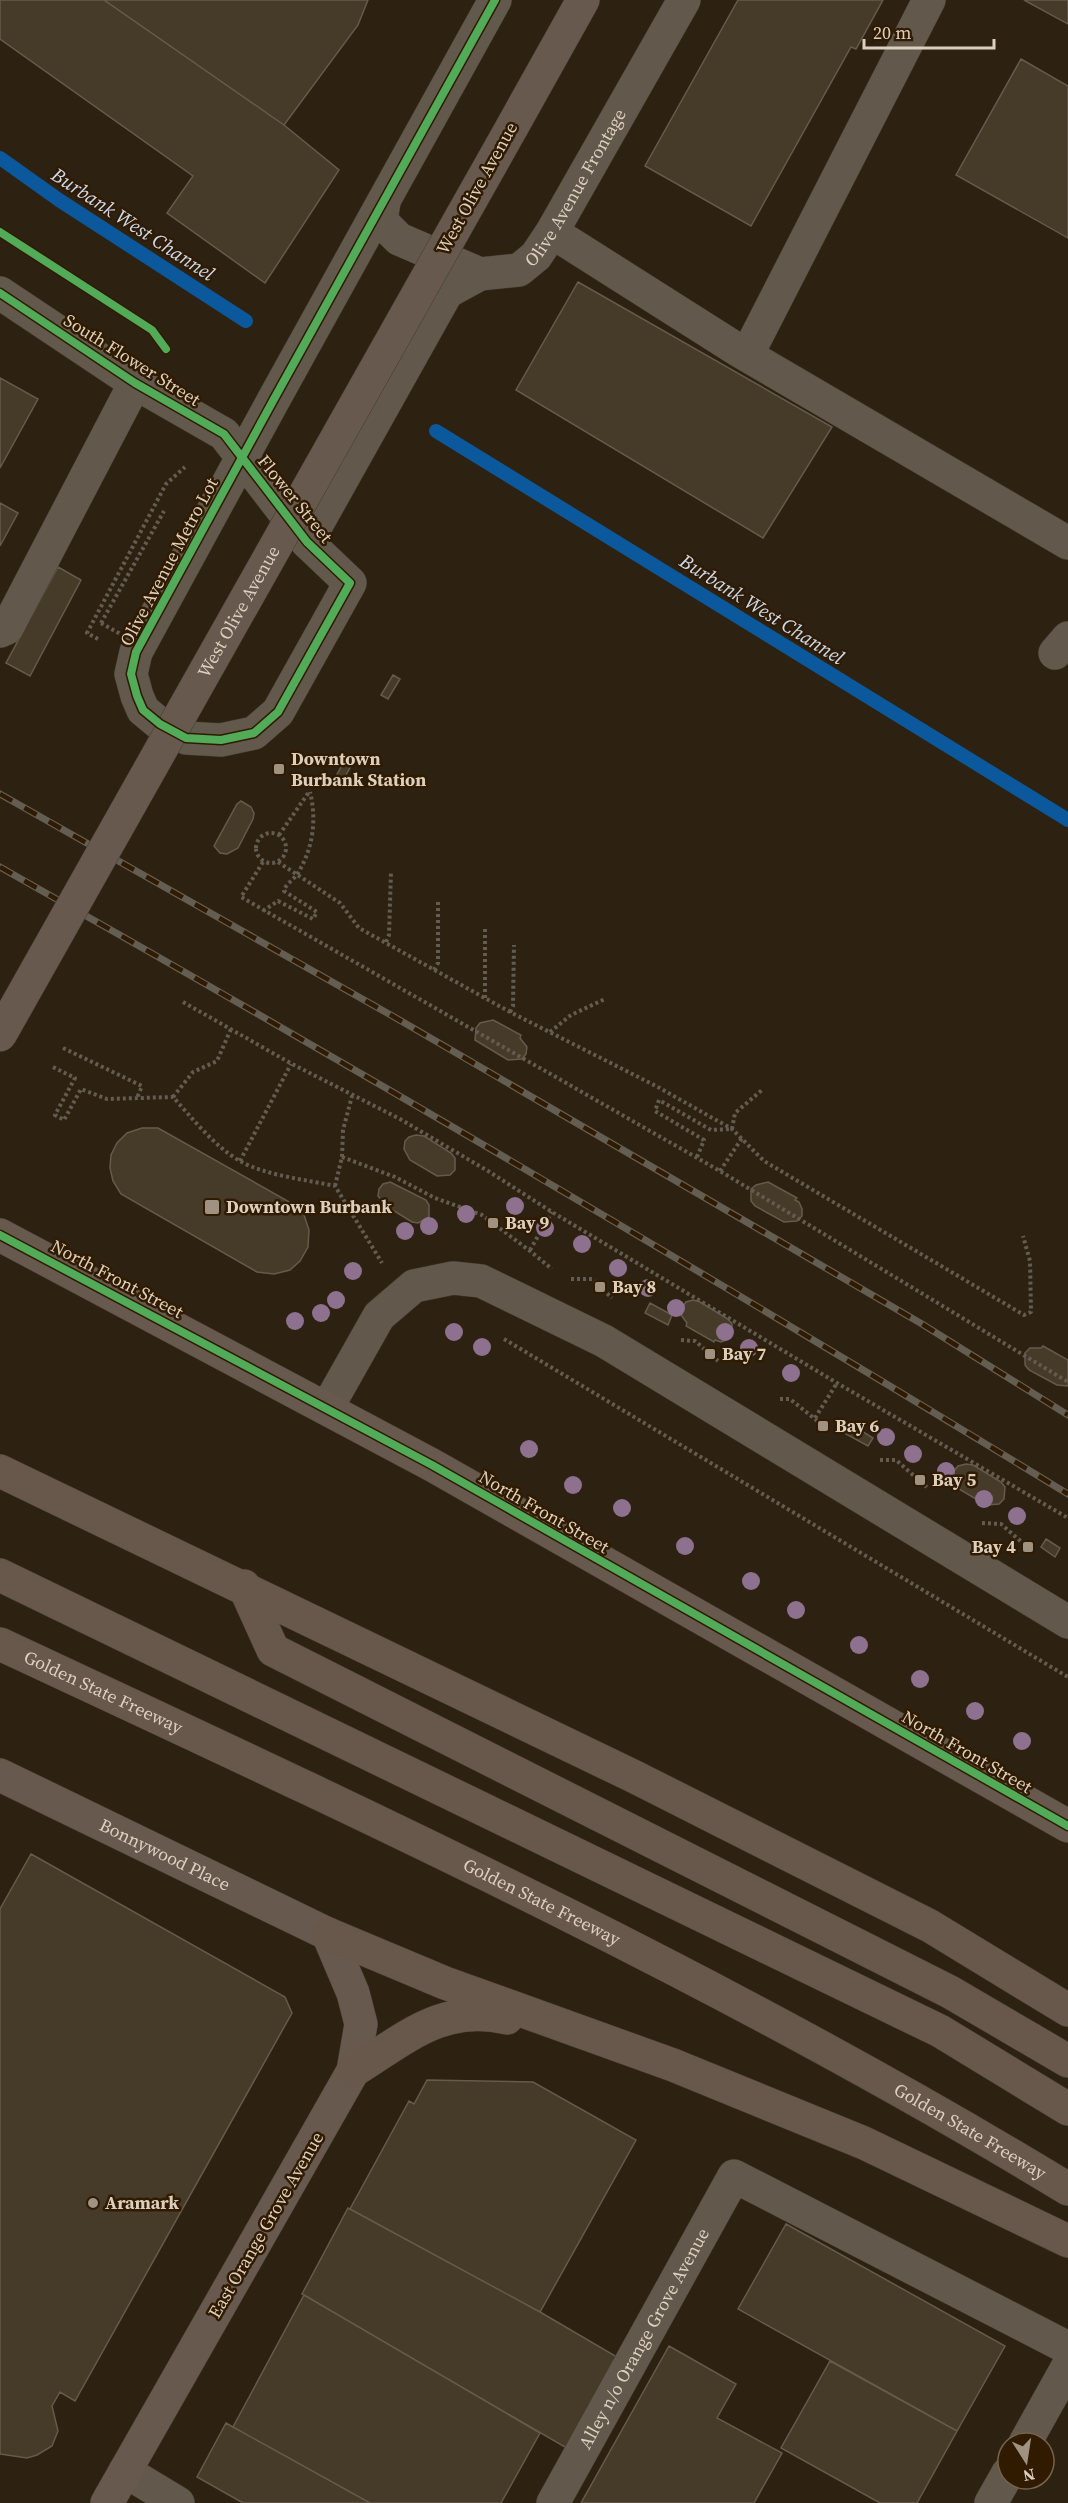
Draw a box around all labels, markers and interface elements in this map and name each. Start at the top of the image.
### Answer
scale bar [864,12,994,50]
text: 20 m [873,20,911,45]
street label: Olive Avenue Frontage [519,104,632,272]
street label: West Olive Avenue [430,117,523,258]
water label: Burbank West Channel [45,160,220,288]
street label: South Flower Street [59,307,206,412]
street label: Flower Street [252,449,339,548]
street label: Olive Avenue Metro Lot [114,473,224,650]
street label: West Olive Avenue [191,541,285,682]
water label: Burbank West Channel [673,546,850,671]
place label: Downtown Burbank Station [291,746,426,792]
marker: Downtown Burbank Station [272,762,286,776]
place label: Downtown Burbank [226,1194,392,1219]
marker: Downtown Burbank [203,1198,221,1216]
place label: Bay 9 [505,1210,549,1235]
marker: Bay 9 [486,1216,500,1230]
street label: North Front Street [47,1233,188,1324]
place label: Bay 8 [612,1274,656,1299]
marker: Bay 8 [593,1280,607,1294]
place label: Bay 7 [722,1341,766,1366]
marker: Bay 7 [703,1347,717,1361]
place label: Bay 6 [835,1413,879,1438]
marker: Bay 6 [816,1419,830,1433]
street label: North Front Street [475,1464,614,1559]
place label: Bay 5 [932,1467,976,1492]
marker: Bay 5 [913,1473,927,1487]
place label: Bay 4 [972,1534,1016,1559]
marker: Bay 4 [1021,1540,1035,1554]
street label: Golden State Freeway [20,1644,188,1740]
street label: North Front Street [898,1704,1037,1799]
street label: Bonnywood Place [95,1812,234,1897]
street label: Golden State Freeway [459,1852,625,1952]
street label: Golden State Freeway [890,2077,1052,2185]
street label: East Orange Grove Avenue [202,2127,329,2323]
place label: Aramark [105,2190,179,2215]
marker: Aramark [86,2196,100,2210]
street label: Alley n/o Orange Grove Avenue [572,2223,715,2453]
north arrow [996,2431,1056,2491]
text: N [1021,2464,1037,2488]

